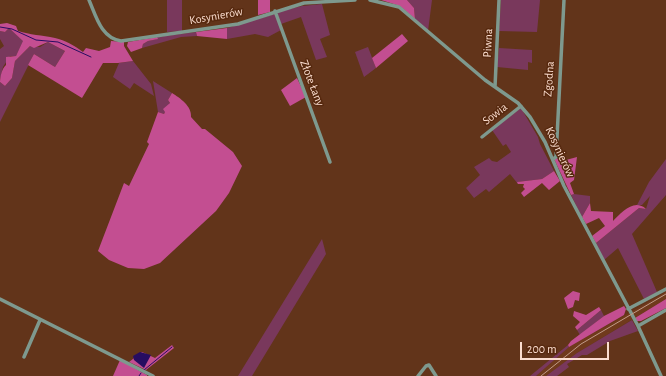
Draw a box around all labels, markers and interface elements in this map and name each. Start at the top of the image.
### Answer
street label: Kosynierów [188,4,244,28]
street label: Piwna [480,28,496,58]
street label: Złote Łany [297,58,327,108]
street label: Zgodna [541,61,557,97]
street label: Sowia [480,100,510,128]
street label: Kosynierów [542,124,578,180]
scale bar [522,334,611,360]
text: 200 m [527,343,557,355]

